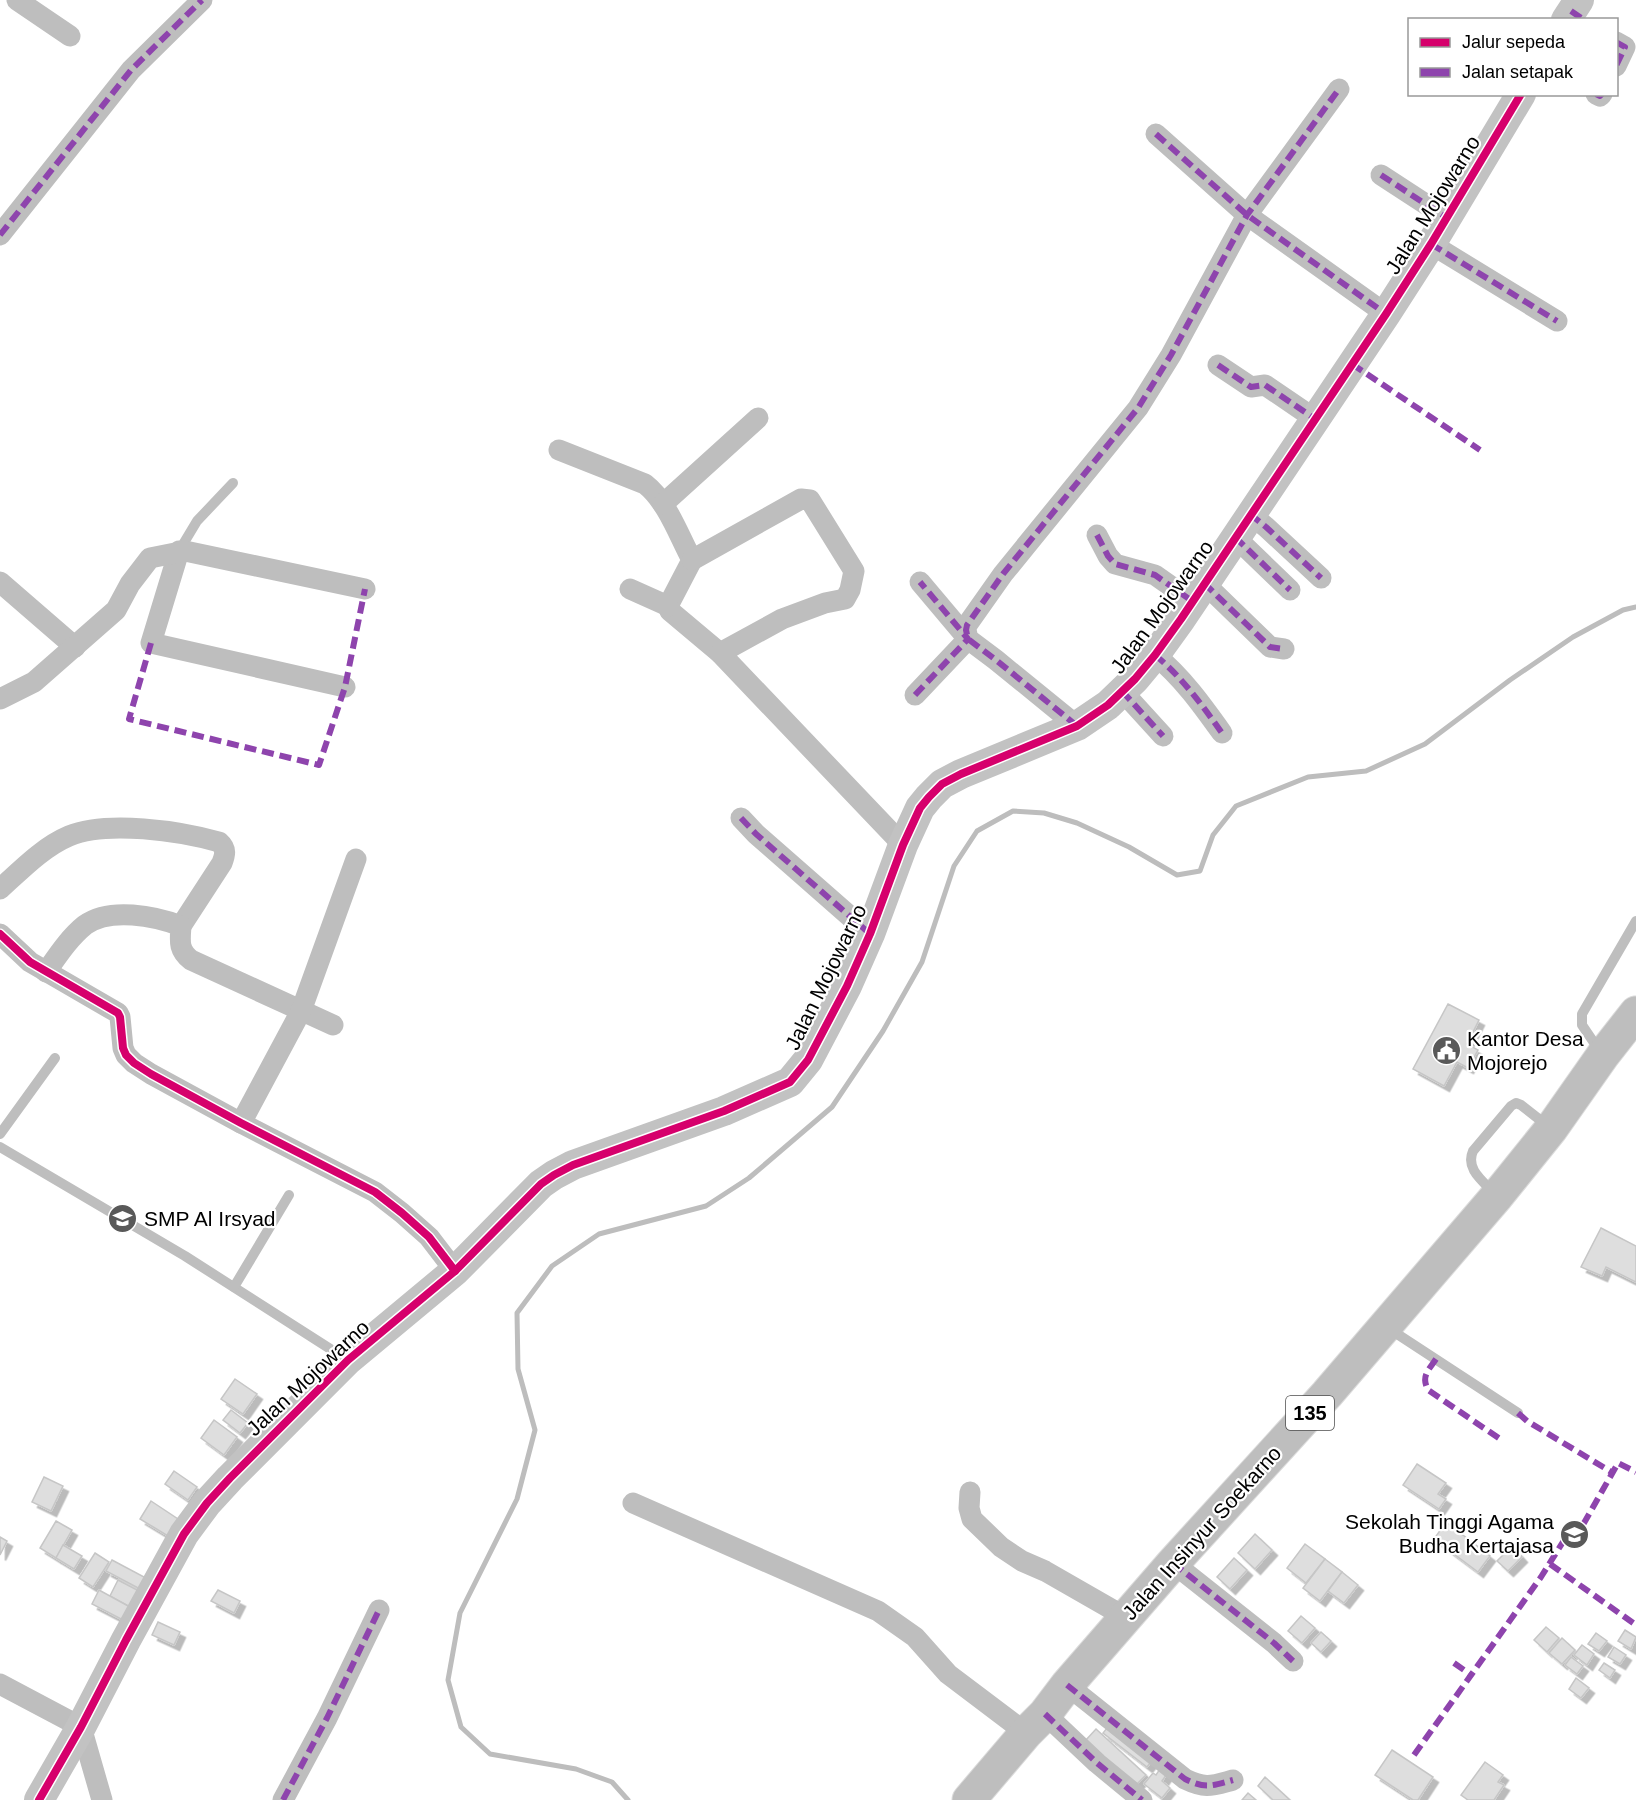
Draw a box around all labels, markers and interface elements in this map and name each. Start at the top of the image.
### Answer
legend [1408,18,1618,96]
text: Jalur sepeda [1462,32,1566,52]
text: Jalan setapak [1462,62,1574,82]
street label: Jalan Mojowarno [1381,131,1484,278]
street label: Jalan Mojowarno [1106,536,1218,678]
street label: Jalan Mojowarno [780,900,871,1053]
place label: Kantor Desa Mojorejo [1467,1027,1584,1074]
public building icon: Kantor Desa Mojorejo [1430,1035,1462,1067]
school or university icon: SMP Al Irsyad [107,1203,139,1235]
place label: SMP Al Irsyad [144,1207,276,1230]
street label: Jalan Mojowarno [242,1315,374,1440]
road number: 135 [1286,1396,1334,1430]
street label: Jalan Insinyur Soekarno [1118,1441,1286,1624]
place label: Sekolah Tinggi Agama Budha Kertajasa [1345,1510,1554,1557]
school or university icon: Sekolah Tinggi Agama Budha Kertajasa [1559,1518,1591,1550]

